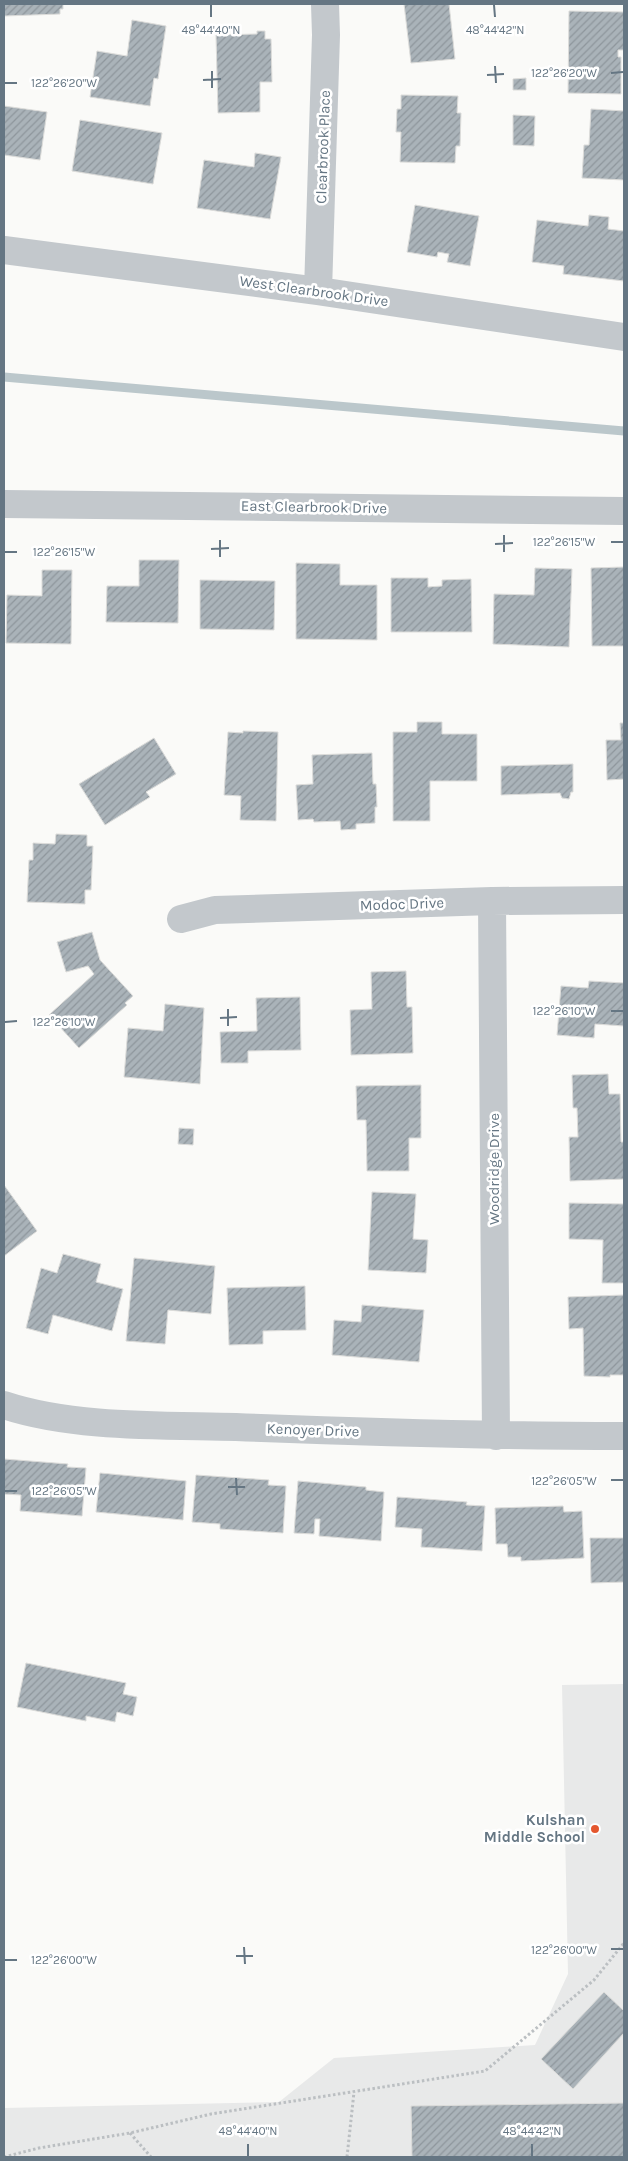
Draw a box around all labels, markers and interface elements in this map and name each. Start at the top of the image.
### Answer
text: 48°44'40"N [182,23,240,37]
text: 48°44'42"N [466,23,524,37]
text: 122°26'20"W [531,66,597,80]
text: 122°26'20"W [31,76,97,90]
street label: Clearbrook Place [312,90,334,204]
street label: West Clearbrook Drive [238,272,390,310]
street label: East Clearbrook Drive [241,497,387,517]
text: 122°26'15"W [533,535,596,549]
text: 122°26'15"W [33,545,96,559]
street label: Modoc Drive [360,894,444,914]
text: 122°26'10"W [533,1004,596,1018]
text: 122°26'10"W [33,1015,96,1029]
street label: Woodridge Drive [485,1113,503,1225]
street label: Kenoyer Drive [266,1419,360,1441]
text: 122°26'05"W [531,1474,597,1488]
text: 122°26'05"W [31,1484,97,1498]
place label: Kulshan Middle School [484,1811,585,1846]
marker: Kulshan Middle School [589,1823,601,1835]
text: 122°26'00"W [531,1943,597,1957]
text: 122°26'00"W [31,1953,97,1967]
text: 48°44'40"N [219,2124,277,2138]
text: 48°44'42"N [503,2124,561,2138]

